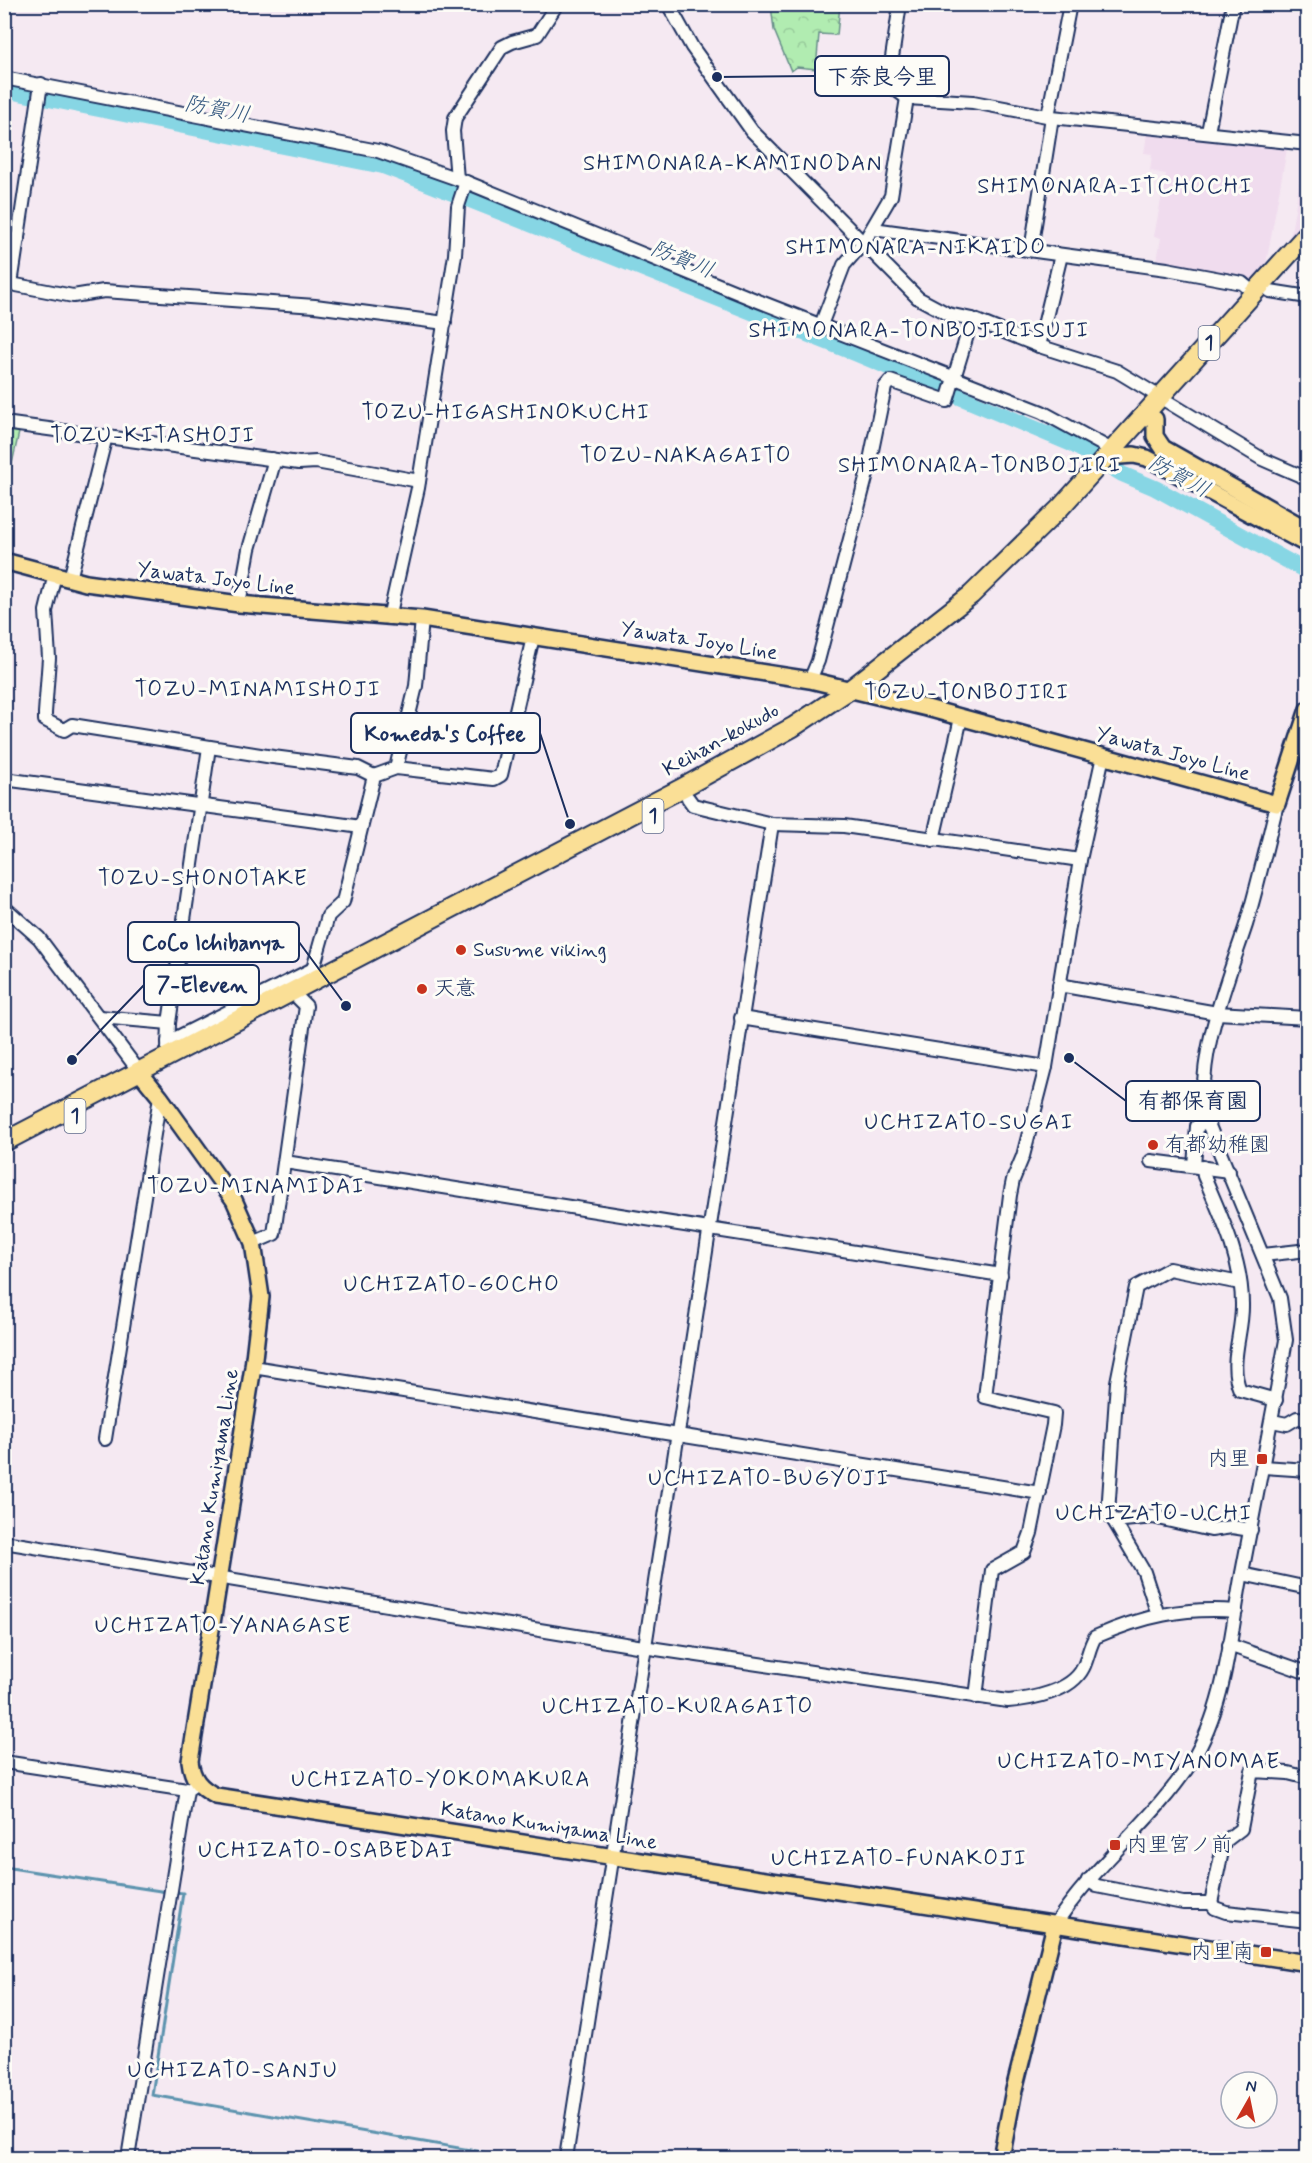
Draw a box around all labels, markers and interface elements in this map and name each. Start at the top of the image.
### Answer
callout: 下奈良今里 [815,56,949,96]
text: 下奈良今里 [827,64,937,92]
water label: 防賀川 [182,90,252,130]
district label: SHIMONARA-KAMINODAN [583,150,883,178]
district label: SHIMONARA-ITCHOCHI [977,173,1253,201]
district label: SHIMONARA-NIKAIDO [786,234,1047,262]
water label: 防賀川 [646,235,718,285]
district label: SHIMONARA-TONBOJIRISUJI [748,317,1090,345]
road number: 1 [1198,326,1220,360]
district label: TOZU-HIGASHINOKUCHI [362,399,650,427]
district label: TOZU-KITASHOJI [50,422,256,450]
district label: TOZU-NAKAGAITO [580,442,792,470]
water label: 防賀川 [1143,449,1215,505]
district label: SHIMONARA-TONBOJIRI [838,452,1122,480]
street label: Yawata Joyo Line [136,555,296,603]
street label: Yawata Joyo Line [618,615,780,667]
district label: TOZU-MINAMISHOJI [135,676,381,704]
district label: TOZU-TONBOJIRI [864,679,1070,707]
street label: Keihan-kokudo [658,696,784,784]
callout: Komeda's Coffee [351,713,540,753]
street label: Yawata Joyo Line [1093,720,1253,788]
text: Komeda's Coffee [364,721,526,749]
road number: 1 [642,799,664,833]
district label: TOZU-SHONOTAKE [98,865,308,893]
callout: CoCo Ichibanya [128,922,299,962]
text: CoCo Ichibanya [142,930,285,958]
place label: Susume viking [473,936,607,964]
marker: Susume viking [454,943,468,957]
callout: 7-Eleven [144,965,259,1005]
text: 7-Eleven [157,972,248,1000]
place label: 天意 [434,975,476,1003]
marker: 天意 [415,982,429,996]
callout: 有都保育園 [1126,1081,1260,1121]
text: 有都保育園 [1138,1088,1248,1116]
road number: 1 [64,1099,86,1133]
district label: UCHIZATO-SUGAI [864,1109,1074,1137]
place label: 有都幼稚園 [1165,1131,1270,1159]
marker: 有都幼稚園 [1146,1138,1160,1152]
district label: TOZU-MINAMIDAI [147,1173,365,1201]
district label: UCHIZATO-GOCHO [344,1271,560,1299]
street label: Katano Kumiyama Line [184,1367,246,1587]
place label: 内里 [1208,1445,1250,1473]
marker: 内里 [1255,1452,1269,1466]
district label: UCHIZATO-BUGYOJI [648,1465,890,1493]
district label: UCHIZATO-UCHI [1056,1500,1252,1528]
district label: UCHIZATO-YANAGASE [94,1612,352,1640]
district label: UCHIZATO-KURAGAITO [542,1693,814,1721]
district label: UCHIZATO-MIYANOMAE [997,1748,1281,1776]
district label: UCHIZATO-YOKOMAKURA [291,1766,591,1794]
street label: Katano Kumiyama Line [439,1795,659,1857]
place label: 内里宮ノ前 [1127,1831,1232,1859]
district label: UCHIZATO-OSABEDAI [198,1837,454,1865]
marker: 内里宮ノ前 [1108,1838,1122,1852]
district label: UCHIZATO-FUNAKOJI [771,1845,1027,1873]
place label: 内里南 [1191,1938,1254,1966]
marker: 内里南 [1259,1945,1273,1959]
district label: UCHIZATO-SANJU [128,2057,338,2085]
north arrow [1219,2070,1279,2130]
text: N [1244,2075,1258,2098]

